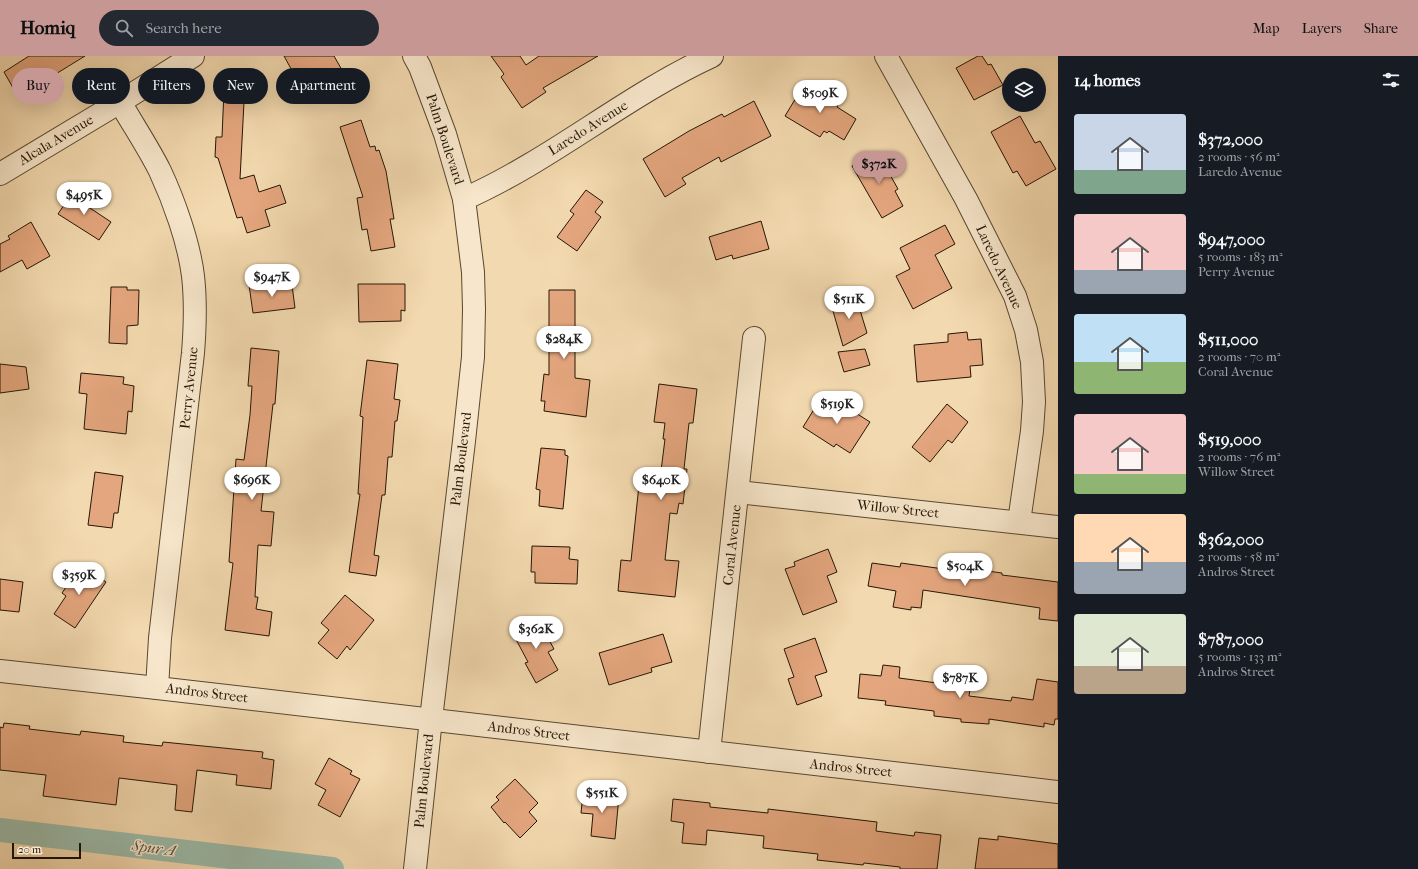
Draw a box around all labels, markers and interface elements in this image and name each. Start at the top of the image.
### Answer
search box [99,10,379,46]
text: Homiq [20,17,75,39]
icon: search [113,17,135,39]
text: Search here [145,19,222,37]
text: Map [1253,20,1280,37]
text: Layers [1302,20,1342,37]
text: Share [1364,20,1398,37]
chip: Buy [12,68,64,104]
chip: Rent [72,68,130,104]
chip: Filters [138,68,205,104]
chip: New [213,68,268,104]
chip: Apartment [276,68,370,104]
map controls [1002,68,1046,112]
button: layers [1002,68,1046,112]
icon: filters [1380,69,1402,91]
text: 14 homes [1074,70,1141,90]
pin: $509K [792,80,848,114]
text: $509K [802,85,838,100]
street label: Palm Boulevard [422,91,468,187]
street label: Laredo Avenue [545,97,631,159]
street label: Alcala Avenue [15,111,96,169]
text: $372,000 [1198,129,1263,149]
icon: home [1106,130,1154,178]
text: 2 rooms · 56 m² [1198,149,1280,164]
pin: $372K [851,151,907,185]
text: $372K [862,156,896,171]
text: Laredo Avenue [1198,164,1282,179]
pin: $495K [56,182,112,216]
text: $495K [66,187,102,202]
street label: Laredo Avenue [972,222,1026,312]
text: $947,000 [1198,229,1265,249]
icon: home [1106,230,1154,278]
text: 5 rooms · 183 m² [1198,249,1283,264]
pin: $947K [244,264,300,298]
text: Perry Avenue [1198,264,1275,279]
text: $947K [254,269,290,284]
pin: $511K [821,286,877,320]
text: $511K [833,291,865,306]
pin: $284K [536,326,592,360]
text: $511,000 [1198,329,1259,349]
icon: home [1106,330,1154,378]
text: $284K [545,331,583,346]
street label: Perry Avenue [176,346,202,430]
text: 2 rooms · 70 m² [1198,349,1281,364]
text: Coral Avenue [1198,364,1273,379]
pin: $519K [809,391,865,425]
text: $519K [820,396,854,411]
street label: Palm Boulevard [447,411,475,507]
text: $519,000 [1198,429,1261,449]
icon: home [1106,430,1154,478]
text: 2 rooms · 76 m² [1198,449,1280,464]
text: Willow Street [1198,464,1275,479]
pin: $696K [224,467,280,501]
pin: $640K [633,467,689,501]
text: $696K [233,472,271,487]
text: $640K [642,472,680,487]
street label: Willow Street [855,496,940,522]
street label: Coral Avenue [719,504,745,586]
text: $362,000 [1198,529,1264,549]
icon: home [1106,530,1154,578]
text: 2 rooms · 58 m² [1198,549,1279,564]
pin: $504K [937,553,993,587]
text: $504K [947,558,983,573]
pin: $359K [51,562,107,596]
text: Andros Street [1198,564,1275,579]
text: $359K [62,567,96,582]
pin: $362K [508,616,564,650]
text: $362K [518,621,554,636]
text: $787,000 [1198,629,1264,649]
icon: home [1106,630,1154,678]
text: 5 rooms · 133 m² [1198,649,1281,664]
text: Andros Street [1198,664,1275,679]
pin: $787K [932,665,988,699]
text: $787K [942,670,978,685]
street label: Andros Street [164,679,249,706]
street label: Andros Street [486,717,571,744]
street label: Palm Boulevard [411,733,437,829]
street label: Andros Street [808,755,893,781]
pin: $551K [574,780,630,814]
text: $551K [586,785,618,800]
water label: Spur A [130,836,178,860]
scale bar [12,841,81,860]
text: 20 m [18,843,41,856]

